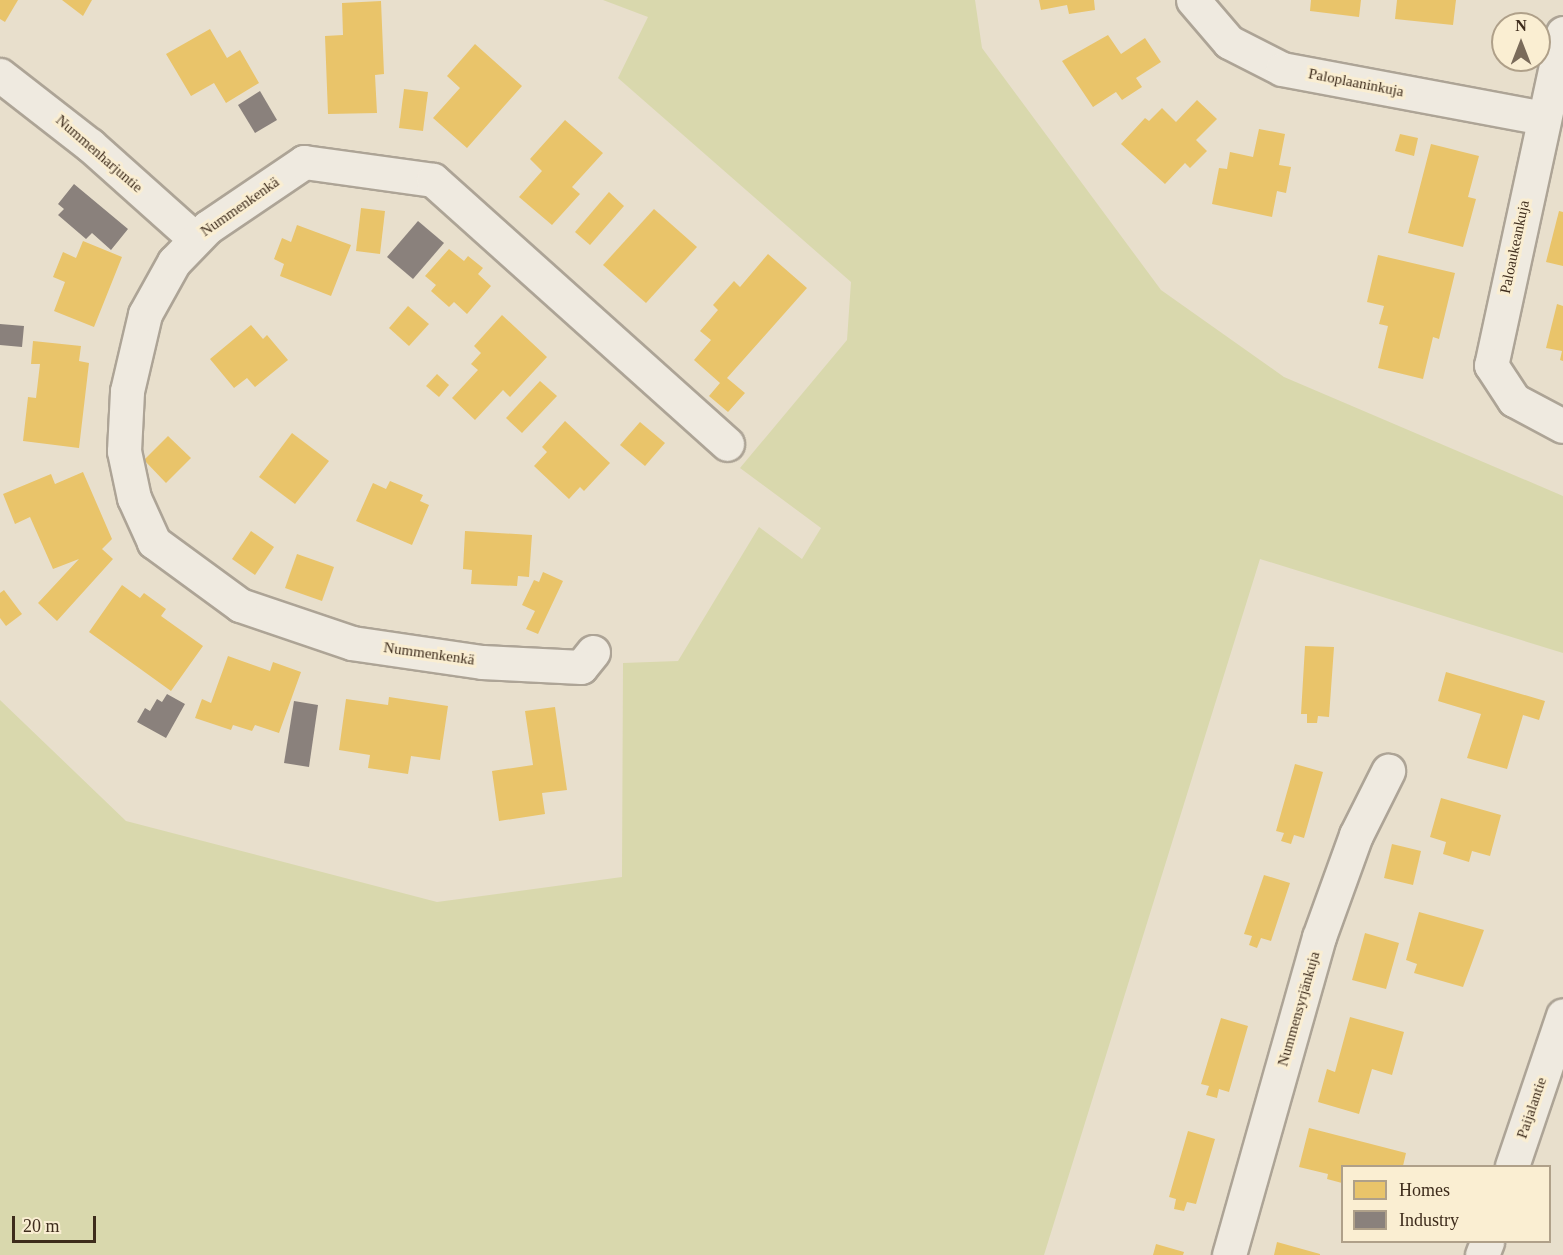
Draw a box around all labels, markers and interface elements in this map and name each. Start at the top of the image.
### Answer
north arrow [1491,12,1551,72]
text: N [1515,17,1527,34]
street label: Paloplaaninkuja [1307,65,1405,101]
street label: Nummenharjuntie [52,111,146,197]
street label: Nummenkenkä [197,173,283,241]
street label: Paloaukeankuja [1496,199,1534,295]
street label: Nummenkenkä [382,639,476,669]
street label: Nummensyrjänkuja [1274,950,1324,1068]
street label: Paijalantie [1513,1075,1551,1141]
legend [1341,1165,1551,1243]
text: Homes [1399,1180,1450,1200]
scale bar [15,1204,99,1242]
text: Industry [1399,1210,1459,1230]
text: 20 m [23,1216,60,1236]

